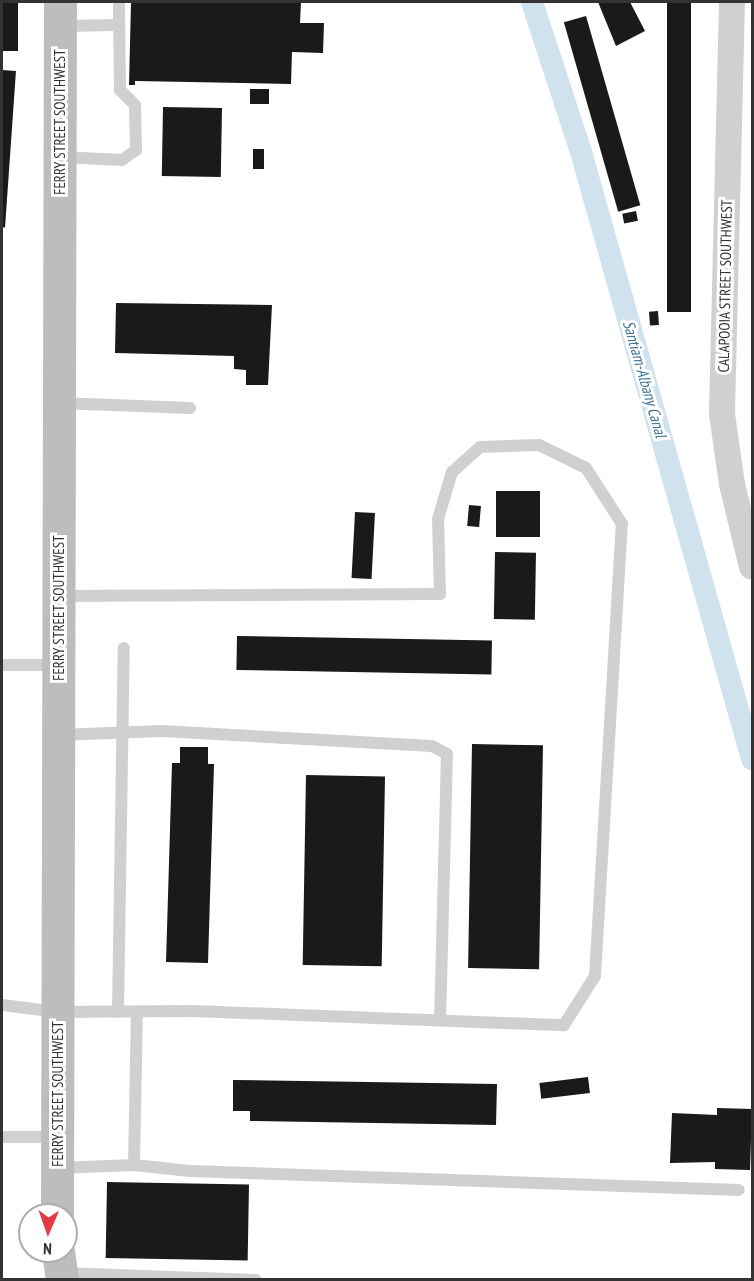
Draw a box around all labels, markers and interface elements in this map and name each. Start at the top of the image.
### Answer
street label: FERRY STREET SOUTHWEST [51,49,69,195]
street label: CALAPOOIA STREET SOUTHWEST [714,199,736,373]
water label: Santiam-Albany Canal [619,318,671,440]
street label: FERRY STREET SOUTHWEST [50,535,68,681]
street label: FERRY STREET SOUTHWEST [49,1021,67,1167]
north arrow [18,1203,78,1263]
text: N [43,1239,52,1259]

